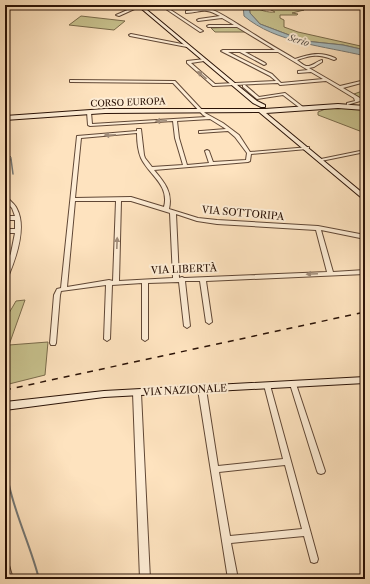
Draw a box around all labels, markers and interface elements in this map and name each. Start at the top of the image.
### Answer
water label: Serio [286,31,311,48]
one-way arrow [197,70,207,79]
street label: CORSO EUROPA [90,95,166,109]
one-way arrow [155,118,167,125]
one-way arrow [104,131,116,138]
street label: VIA SOTTORIPA [200,203,285,223]
one-way arrow [114,236,120,249]
street label: VIA LIBERTÀ [150,261,218,277]
one-way arrow [305,271,318,277]
street label: VIA NAZIONALE [142,381,227,399]

